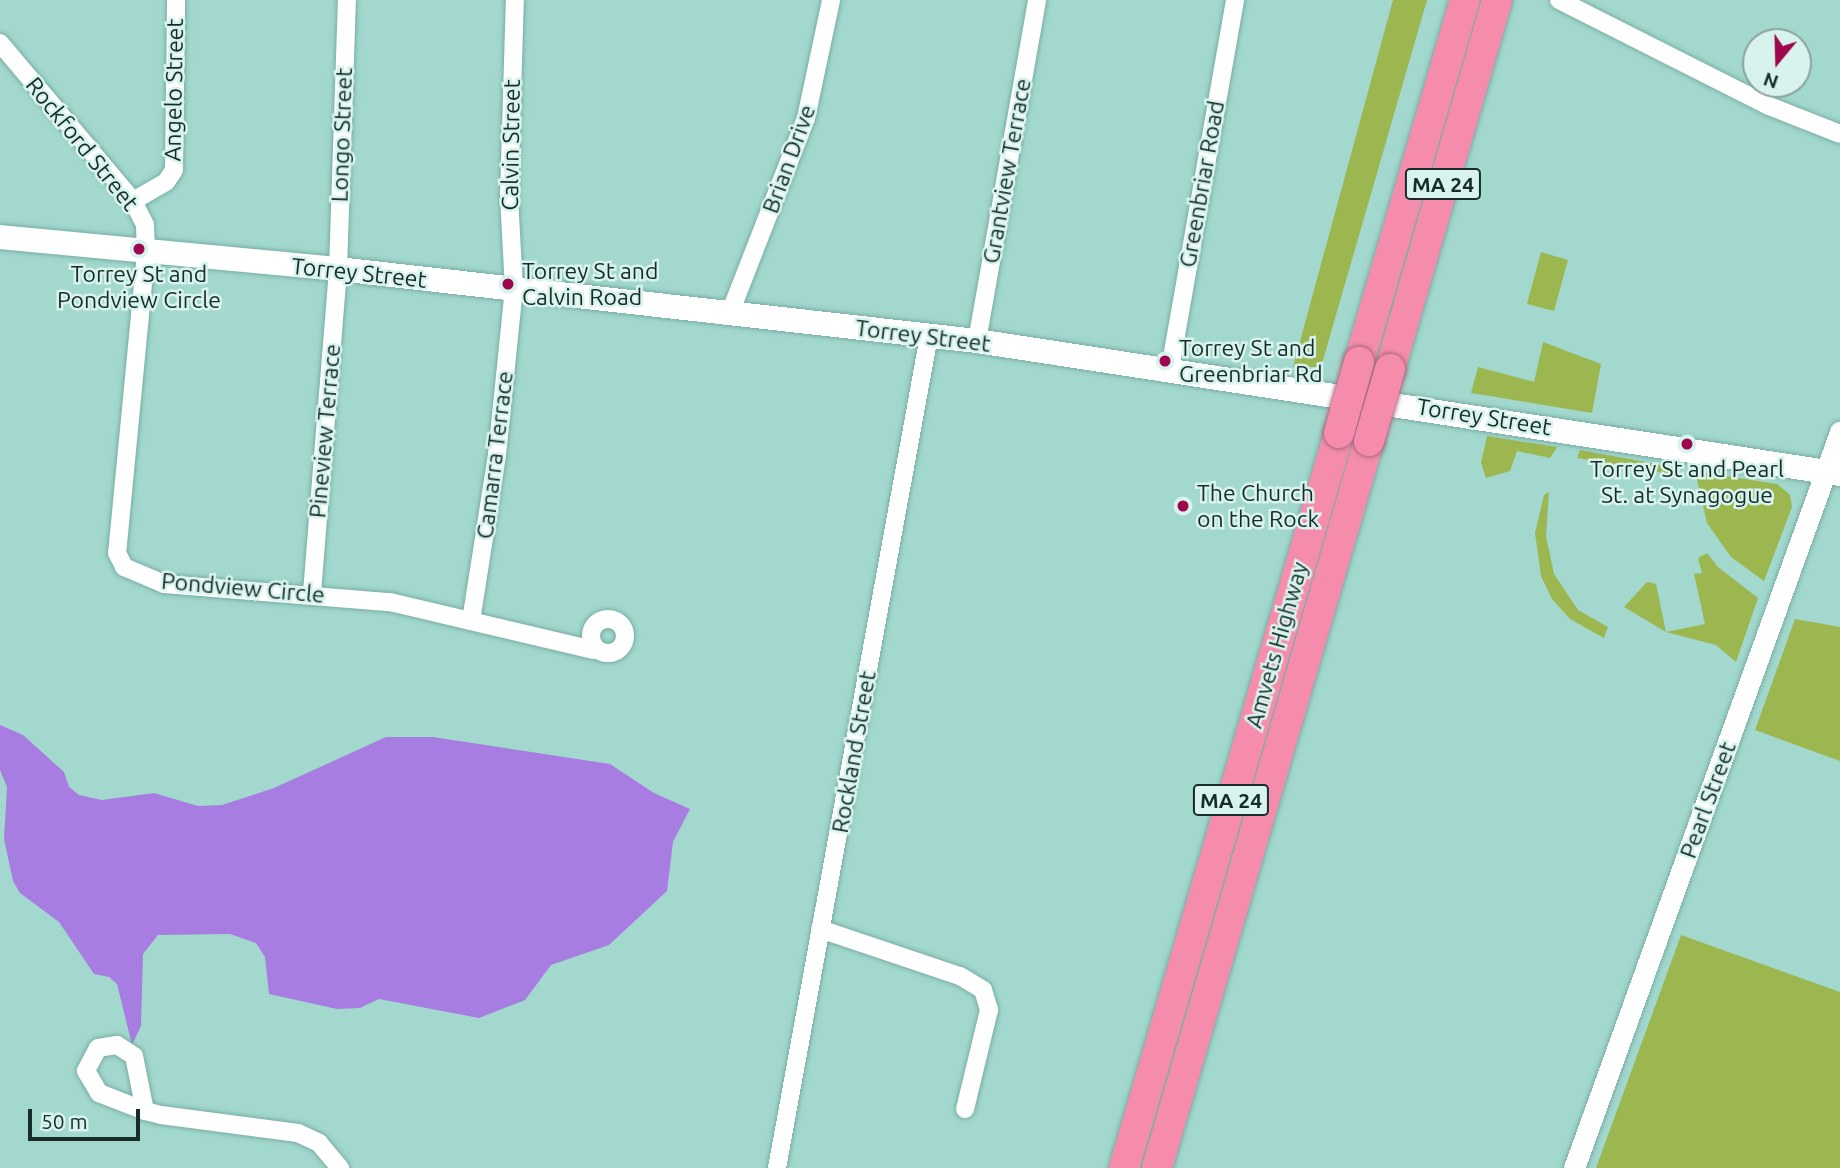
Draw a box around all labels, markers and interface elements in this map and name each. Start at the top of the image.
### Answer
street label: Angelo Street [159,18,189,162]
north arrow [1742,28,1812,98]
street label: Longo Street [326,67,358,203]
text: N [1761,68,1781,94]
street label: Rockford Street [20,72,144,216]
street label: Grantview Terrace [977,76,1037,266]
street label: Calvin Street [496,79,526,211]
street label: Greenbriar Road [1174,98,1230,270]
street label: Brian Drive [757,101,821,217]
road number: MA 24 [1404,166,1482,202]
marker: Torrey St and Pondview Circle [131,241,147,257]
street label: Torrey Street [290,252,428,294]
place label: Torrey St and Calvin Road [522,257,658,311]
place label: Torrey St and Pondview Circle [57,260,221,314]
marker: Torrey St and Calvin Road [500,276,516,292]
street label: Torrey Street [854,314,992,358]
place label: Torrey St and Greenbriar Rd [1179,334,1323,388]
street label: Pineview Terrace [304,343,346,519]
marker: Torrey St and Greenbriar Rd [1157,353,1173,369]
street label: Camarra Terrace [471,369,519,541]
street label: Torrey Street [1415,393,1553,441]
marker: Torrey St and Pearl St. at Synagogue [1679,436,1695,452]
place label: Torrey St and Pearl St. at Synagogue [1590,455,1784,509]
place label: The Church on the Rock [1197,479,1319,533]
marker: The Church on the Rock [1175,498,1191,514]
street label: Amvets Highway [1240,559,1314,731]
street label: Pondview Circle [160,567,326,609]
street label: Rockland Street [826,669,882,835]
street label: Pearl Street [1674,738,1742,862]
road number: MA 24 [1192,782,1270,818]
scale bar [32,1094,144,1138]
text: 50 m [41,1109,88,1133]

